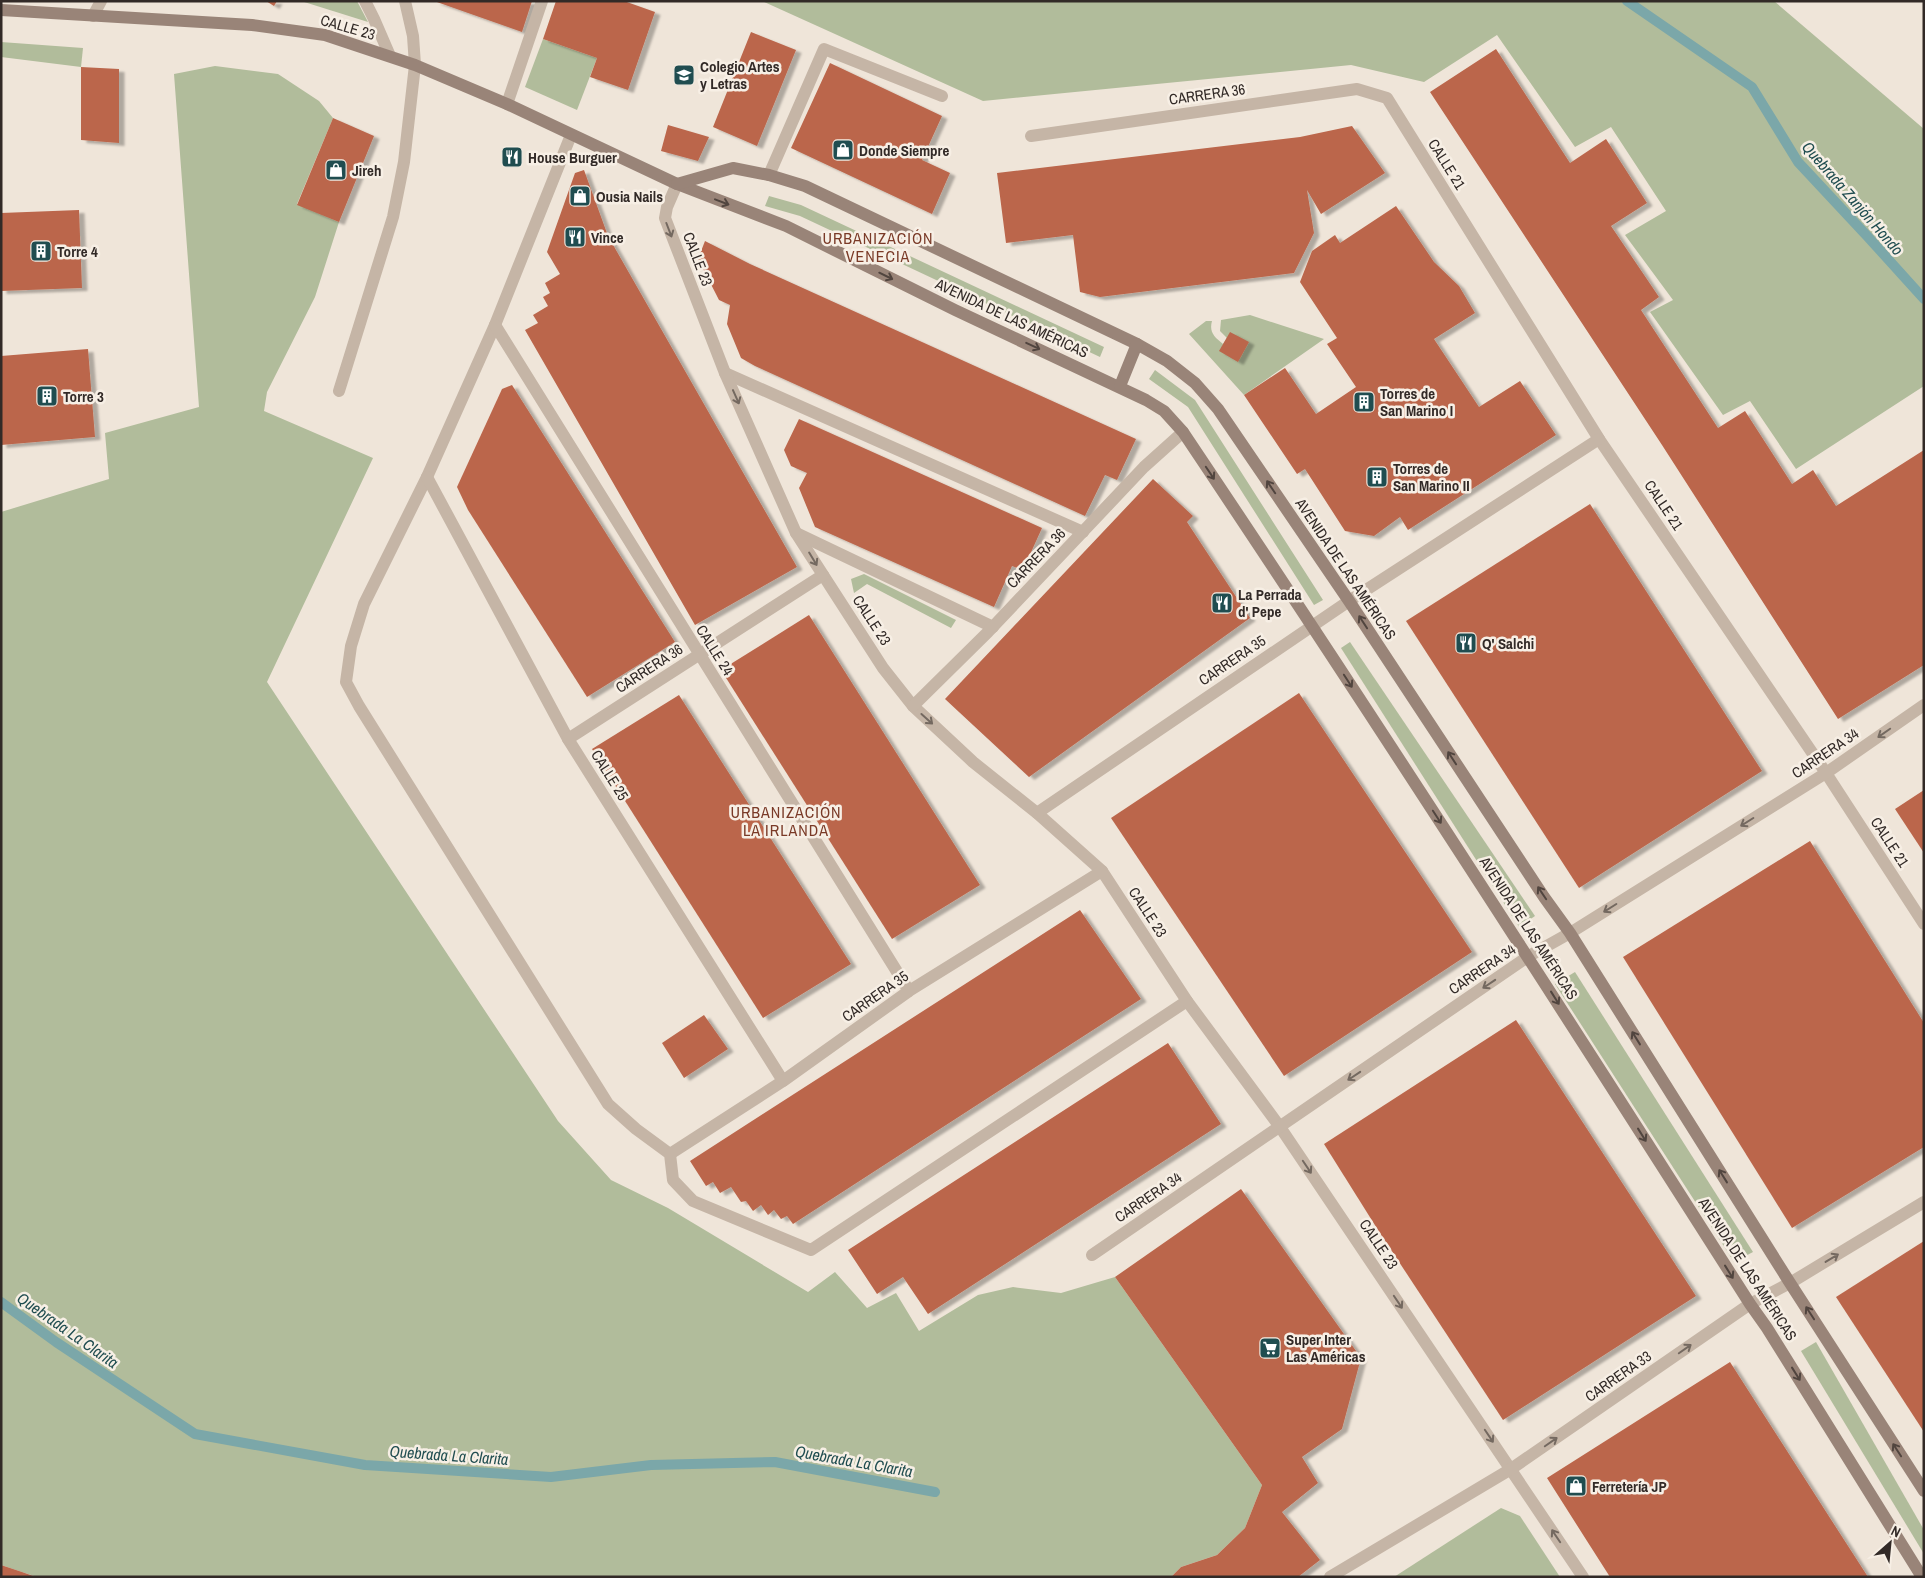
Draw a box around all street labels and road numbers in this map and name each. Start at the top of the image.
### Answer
street label: CALLE 23 [318,9,378,45]
street label: CARRERA 36 [1168,78,1247,110]
street label: CALLE 21 [1423,135,1471,193]
street label: CALLE 23 [678,229,718,289]
street label: AVENIDA DE LAS AMÉRICAS [931,273,1092,363]
street label: CALLE 21 [1640,476,1688,534]
street label: AVENIDA DE LAS AMÉRICAS [1290,493,1401,644]
street label: CARRERA 36 [1002,523,1070,593]
street label: CALLE 23 [848,591,896,649]
street label: CALLE 24 [691,621,739,679]
street label: CARRERA 35 [1194,630,1270,690]
street label: CARRERA 36 [611,638,687,698]
street label: CARRERA 34 [1787,723,1863,783]
street label: CALLE 25 [586,746,634,804]
street label: CALLE 21 [1866,813,1914,871]
street label: AVENIDA DE LAS AMÉRICAS [1474,852,1583,1004]
street label: CALLE 23 [1124,883,1172,941]
street label: CARRERA 34 [1444,939,1520,999]
street label: CARRERA 35 [838,965,913,1027]
street label: CARRERA 34 [1110,1167,1186,1227]
street label: AVENIDA DE LAS AMÉRICAS [1693,1193,1802,1345]
street label: CALLE 23 [1355,1215,1403,1273]
street label: CARRERA 33 [1581,1345,1656,1407]

